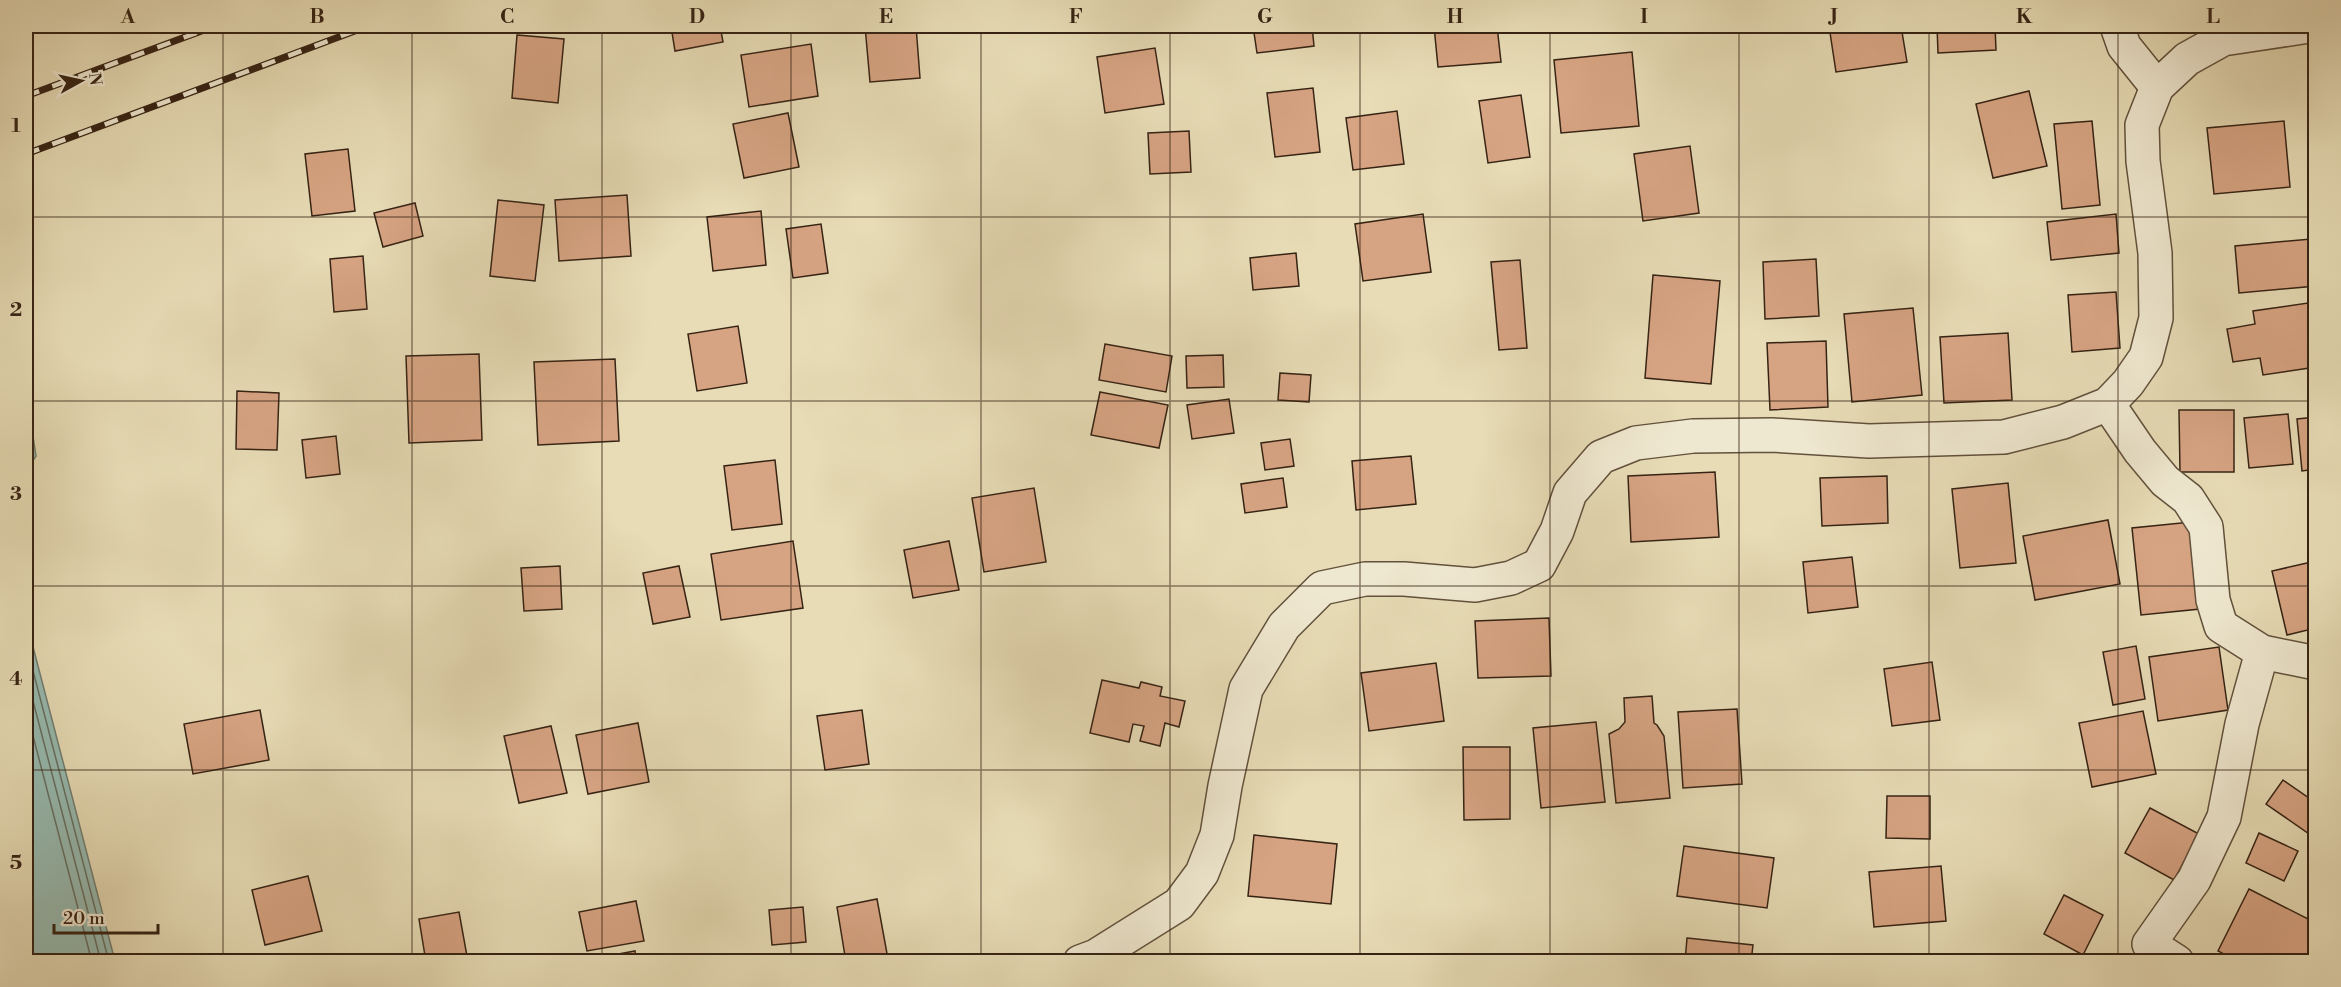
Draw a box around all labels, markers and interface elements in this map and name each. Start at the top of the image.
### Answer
text: A [120,5,136,30]
text: B [309,5,325,30]
text: C [500,5,514,30]
text: D [689,5,705,30]
text: E [879,5,893,30]
text: F [1069,5,1083,30]
text: G [1257,5,1273,30]
text: H [1447,5,1464,30]
text: I [1640,5,1648,30]
text: J [1827,5,1838,30]
text: K [2016,5,2033,30]
text: L [2206,5,2220,30]
north arrow [51,51,111,111]
text: N [84,71,106,87]
text: 1 [11,114,21,139]
text: 2 [10,298,22,323]
text: 3 [10,482,22,507]
text: 4 [9,667,23,692]
text: 5 [10,851,22,876]
scale bar [54,897,158,935]
text: 20 m [63,907,105,930]

